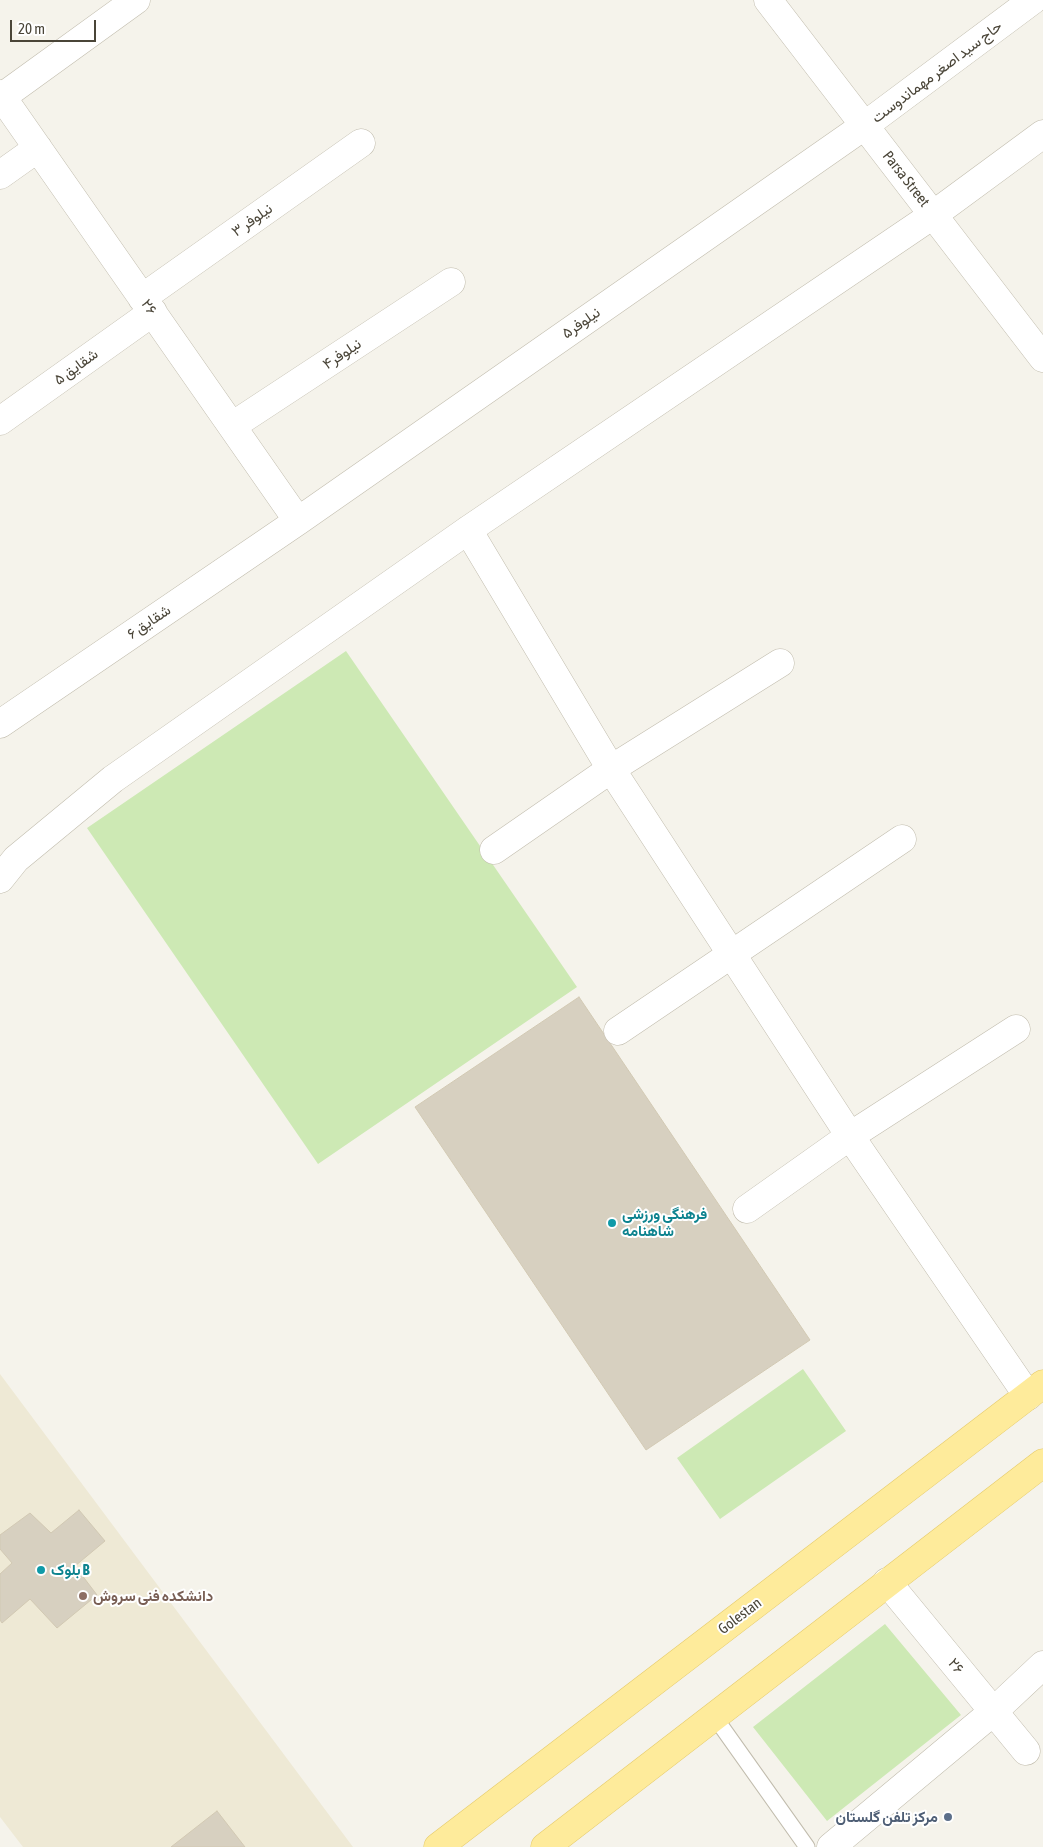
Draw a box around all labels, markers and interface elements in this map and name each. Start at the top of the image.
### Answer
scale bar [12,10,99,42]
street label: حاج سید اصغر مهماندوست [868,17,1006,127]
text: 20 m [18,20,45,37]
street label: Parsa Street [879,148,933,210]
street label: نیلوفر ۳ [228,200,276,240]
street label: ۲۶ [137,296,161,318]
street label: نیلوفر۵ [558,303,604,343]
street label: نیلوفر۴ [319,335,365,373]
street label: شقایق ۵ [50,345,102,389]
street label: شقایق ۶ [124,601,174,643]
place label: فرهنگی ورزشی شاهنامه [622,1205,707,1240]
marker: فرهنگی ورزشی شاهنامه [606,1217,618,1229]
place label: بلوک B [51,1561,90,1579]
marker: بلوک B [35,1564,47,1576]
place label: دانشکده فنی سروش [93,1587,213,1605]
marker: دانشکده فنی سروش [77,1590,89,1602]
street label: Golestan [715,1594,765,1638]
street label: ۲۶ [944,1654,968,1678]
place label: مرکز تلفن گلستان [836,1808,938,1826]
marker: مرکز تلفن گلستان [942,1811,954,1823]

